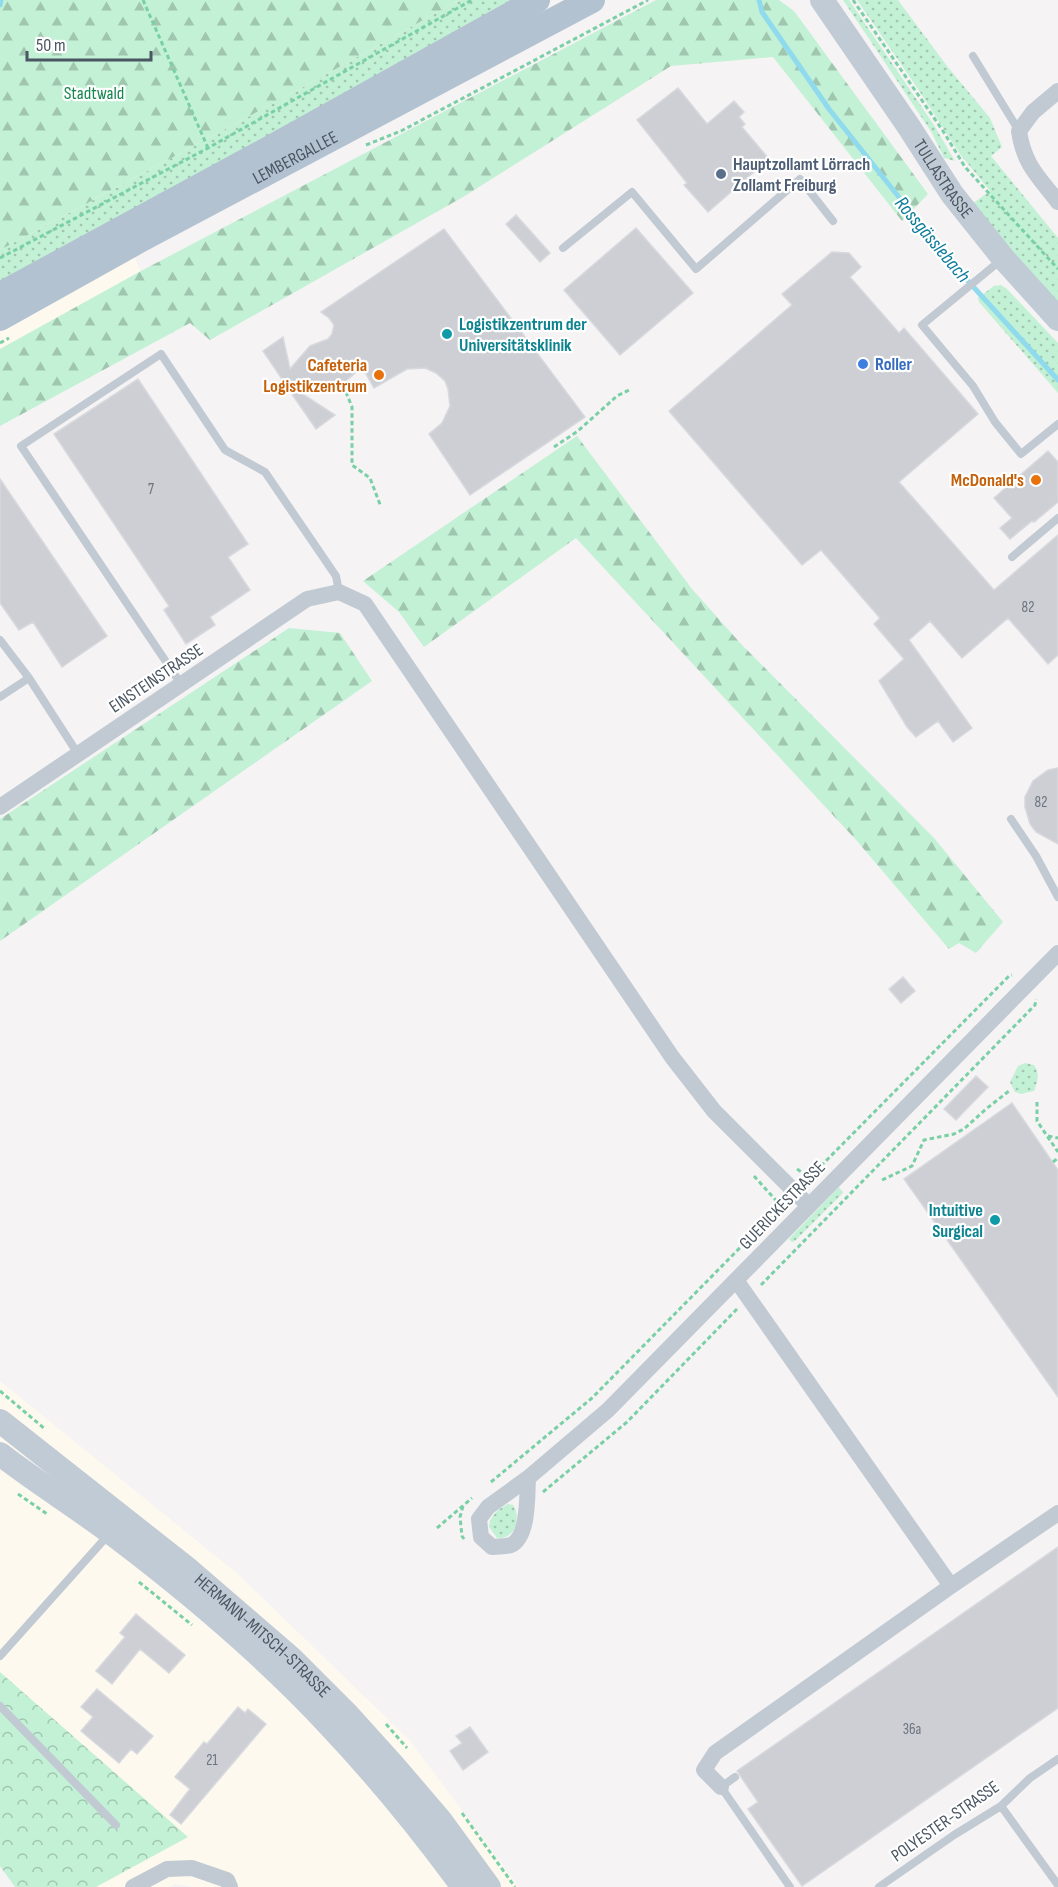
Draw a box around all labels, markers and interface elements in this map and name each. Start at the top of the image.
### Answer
scale bar [27,24,152,62]
text: 50 m [36,35,66,56]
park label: Stadtwald [64,83,124,104]
street label: LEMBERGALLEE [249,127,341,189]
street label: TULLASTRASSE [909,136,977,223]
place label: Hauptzollamt Lörrach Zollamt Freiburg [733,154,870,196]
marker: Hauptzollamt Lörrach Zollamt Freiburg [714,167,728,181]
water label: Rossgässlebach [889,192,975,288]
place label: Logistikzentrum der Universitätsklinik [459,314,587,356]
marker: Logistikzentrum der Universitätsklinik [440,327,454,341]
place label: Roller [875,354,912,375]
place label: Cafeteria Logistikzentrum [263,355,367,397]
marker: Roller [856,357,870,371]
marker: Cafeteria Logistikzentrum [372,368,386,382]
place label: McDonald's [951,470,1024,491]
marker: McDonald's [1029,473,1043,487]
house number: 7 [148,480,154,499]
house number: 82 [1022,598,1034,617]
street label: EINSTEINSTRASSE [105,639,207,717]
house number: 82 [1035,793,1047,812]
street label: GUERICKESTRASSE [735,1157,830,1254]
place label: Intuitive Surgical [929,1200,983,1242]
marker: Intuitive Surgical [988,1213,1002,1227]
street label: HERMANN-MITSCH-STRASSE [190,1569,334,1702]
house number: 36a [903,1720,922,1739]
house number: 21 [206,1751,218,1770]
street label: POLYESTER-STRASSE [887,1776,1003,1866]

